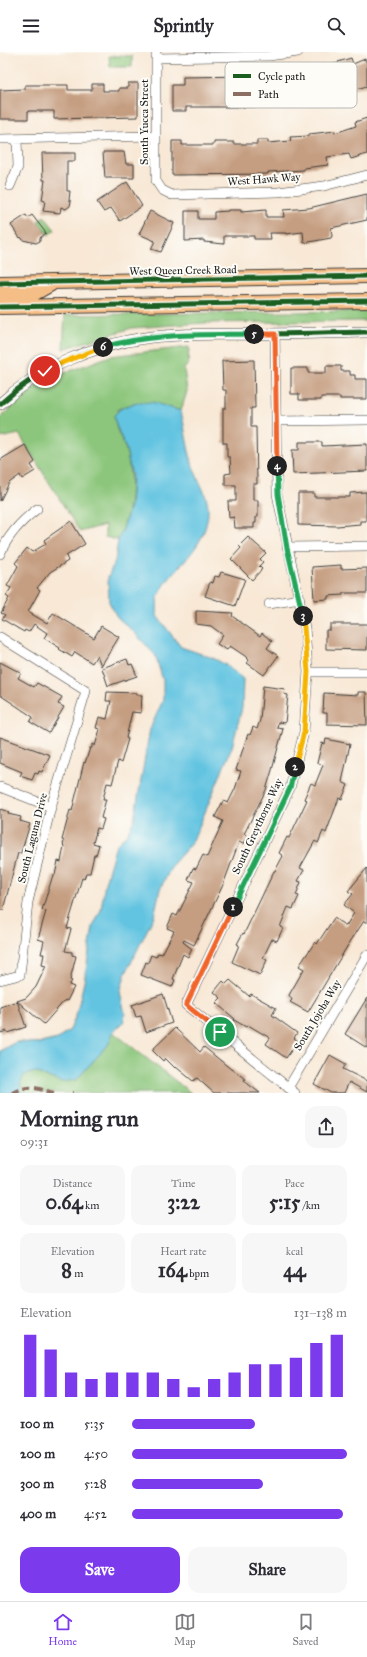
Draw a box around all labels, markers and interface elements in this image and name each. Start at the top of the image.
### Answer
icon: menu [20,15,42,37]
text: Sprintly [153,15,214,37]
icon: search [325,15,347,37]
legend [225,62,357,108]
text: Cycle path [258,70,305,83]
street label: South Yucca Street [138,79,151,165]
text: Path [258,88,279,101]
street label: West Hawk Way [227,170,302,189]
street label: West Queen Creek Road [129,263,237,278]
pin: 5 [244,324,264,344]
text: 5 [251,327,257,340]
pin: 6 [93,337,113,357]
text: 6 [100,340,106,353]
pin [28,354,62,388]
icon: check [34,360,56,382]
pin: 4 [267,456,287,476]
text: 4 [274,459,280,472]
pin: 3 [293,606,313,626]
text: 3 [301,609,305,622]
pin: 2 [285,757,305,777]
text: 2 [292,760,298,773]
street label: South Greythorne Way [230,776,286,876]
street label: South Laguna Drive [15,791,50,885]
pin: 1 [223,897,243,917]
text: 1 [231,900,235,913]
street label: South Jojoba Way [291,977,345,1054]
pin [203,1015,237,1049]
icon: arrive [209,1021,231,1043]
text: Morning run [20,1105,139,1132]
button: share [305,1106,347,1148]
text: 09:31 [20,1134,48,1150]
text: Distance [53,1177,92,1190]
text: Time [171,1177,196,1190]
text: Pace [285,1177,304,1190]
text: 0.64 [46,1190,83,1214]
text: 3:22 [167,1190,200,1214]
text: 5:15 [269,1190,300,1214]
text: km [83,1199,99,1212]
text: /km [300,1199,320,1212]
text: Elevation [51,1245,94,1258]
text: Heart rate [160,1245,207,1258]
text: kcal [286,1245,303,1258]
text: 8 [61,1258,72,1282]
text: 164 [158,1258,187,1282]
text: 44 [283,1258,306,1282]
text: m [72,1267,84,1280]
text: bpm [187,1267,209,1280]
text: Elevation [20,1305,72,1321]
text: 131–138 m [294,1305,347,1321]
text: 100 m [20,1416,54,1432]
text: 5:35 [84,1416,105,1432]
text: 200 m [20,1446,55,1462]
text: 4:50 [84,1446,108,1462]
text: 300 m [20,1476,54,1492]
text: 5:28 [84,1476,107,1492]
text: 400 m [20,1506,56,1522]
text: 4:52 [84,1506,107,1522]
button: Save [20,1547,180,1593]
button: Share [188,1547,347,1593]
tab: Home [48,1611,77,1648]
tab: Map [174,1611,196,1648]
tab: Saved [293,1611,319,1648]

